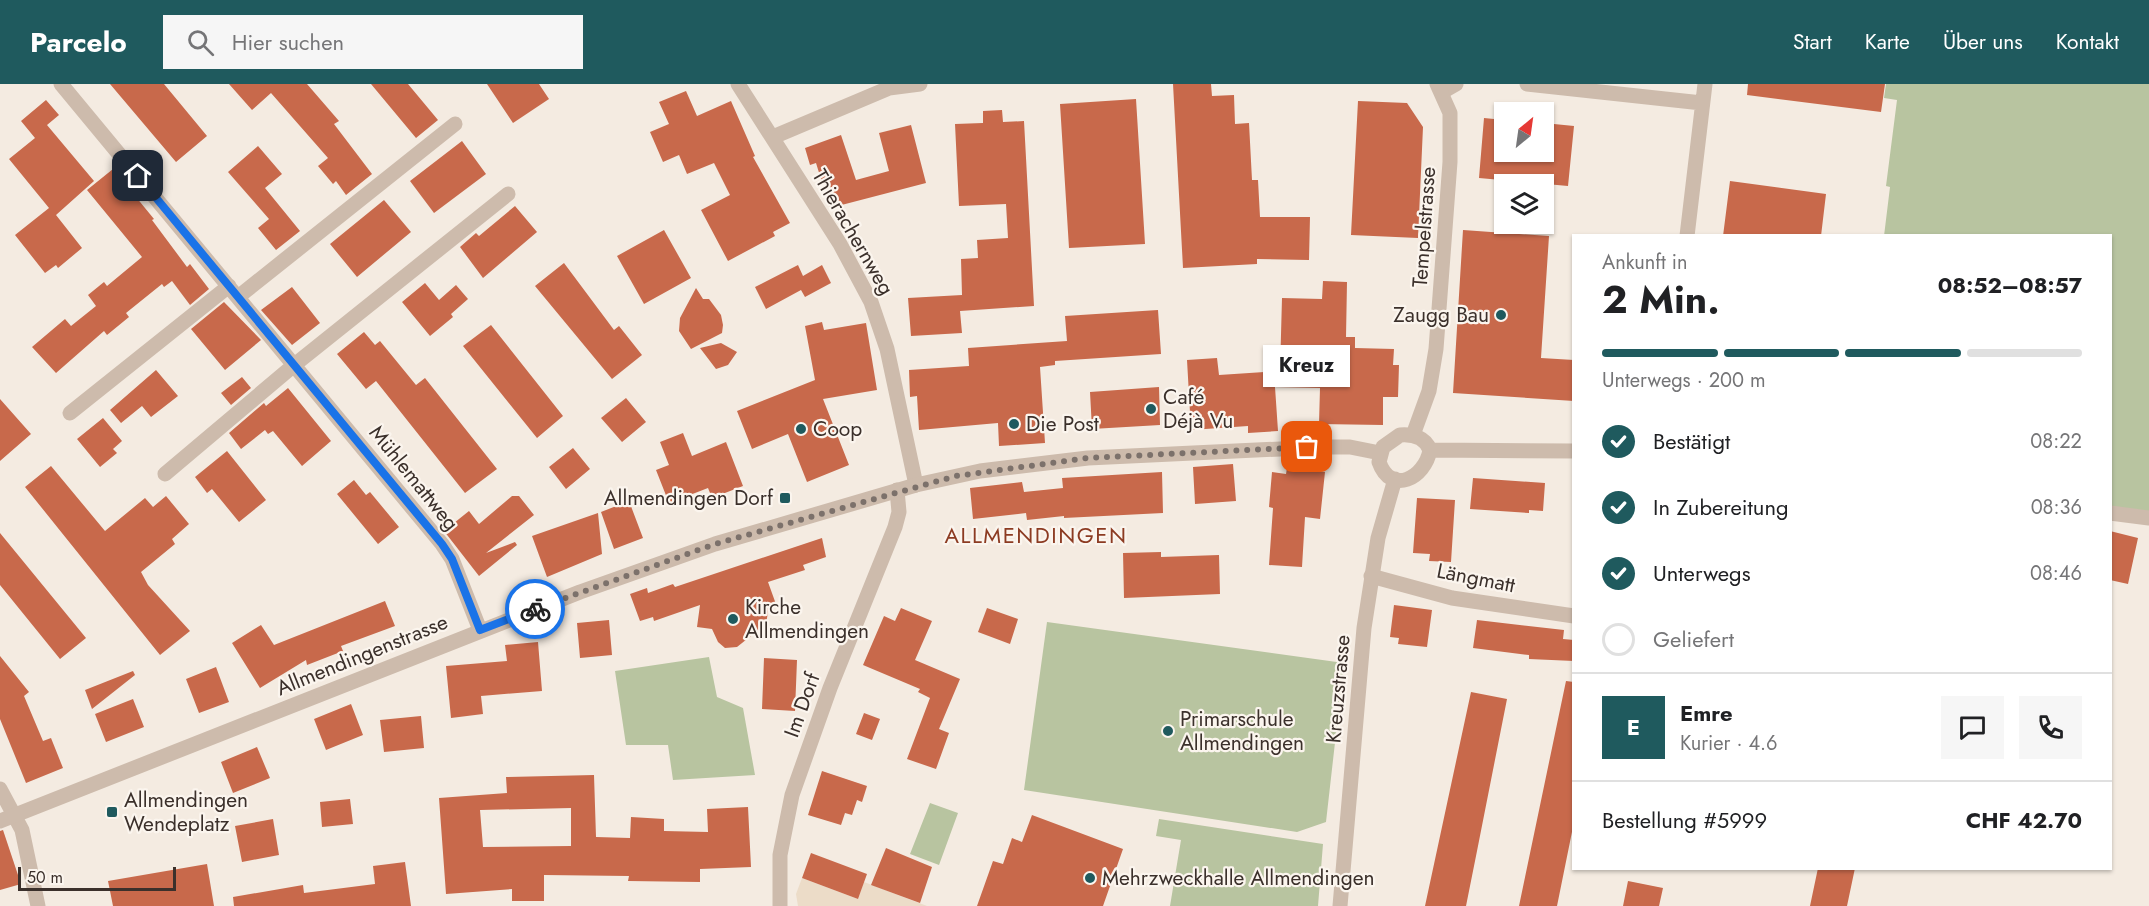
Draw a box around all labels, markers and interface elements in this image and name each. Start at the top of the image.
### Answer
search box [163,15,583,69]
text: Parcelo [30,22,127,63]
icon: search [184,26,217,59]
text: Hier suchen [232,26,344,58]
text: Start [1793,27,1832,57]
text: Karte [1865,27,1910,57]
text: Über uns [1943,27,2023,57]
text: Kontakt [2056,27,2119,57]
north arrow [1494,102,1554,162]
map controls [1494,102,1554,234]
pin [112,150,163,201]
icon: home [121,159,154,192]
street label: Thierachernweg [805,163,901,301]
street label: Tempelstrasse [1405,165,1443,288]
button: layers [1494,174,1554,234]
text: Ankunft in [1602,248,1688,277]
text: 08:52–08:57 [1938,269,2082,301]
text: 2 Min. [1602,271,1720,328]
place label: Zaugg Bau [1393,300,1489,330]
marker: Zaugg Bau [1494,308,1508,322]
callout: Kreuz [1264,345,1350,387]
text: Kreuz [1279,351,1334,380]
text: Unterwegs · 200 m [1602,366,1766,395]
place label: Café Déjà Vu [1163,382,1233,436]
marker: Café Déjà Vu [1144,402,1158,416]
place label: Die Post [1026,409,1099,439]
place label: Coop [813,414,862,444]
marker: Die Post [1007,417,1021,431]
street label: Mühlemattweg [362,419,466,537]
pin [1281,421,1332,472]
marker: Coop [794,422,808,436]
icon: check [1602,425,1635,458]
text: Bestätigt [1653,425,1730,457]
text: 08:22 [2030,427,2082,456]
icon: bag [1290,430,1323,463]
place label: Allmendingen Dorf [604,483,774,513]
marker: Allmendingen Dorf [778,491,792,505]
icon: check [1602,491,1635,524]
text: In Zubereitung [1653,491,1788,523]
text: 08:36 [2031,493,2082,522]
district label: ALLMENDINGEN [945,519,1127,551]
street label: Längmatt [1434,556,1518,600]
icon: check [1602,557,1635,590]
text: Unterwegs [1653,557,1751,589]
text: 08:46 [2030,559,2082,588]
courier [505,579,565,639]
place label: Kirche Allmendingen [745,592,869,646]
icon: bike [519,593,552,626]
street label: Allmendingenstrasse [272,607,452,703]
marker: Kirche Allmendingen [726,612,740,626]
text: Geliefert [1653,623,1734,655]
street label: Kreuzstrasse [1318,633,1358,745]
street label: Im Dorf [776,668,828,742]
button: chat [1941,696,2004,759]
button: phone [2019,696,2082,759]
text: Emre [1680,697,1733,729]
place label: Primarschule Allmendingen [1180,704,1304,758]
text: E [1627,711,1640,743]
marker: Primarschule Allmendingen [1161,724,1175,738]
text: Kurier · 4.6 [1680,729,1778,758]
place label: Allmendingen Wendeplatz [124,785,248,839]
text: Bestellung #5999 [1602,804,1767,836]
text: CHF 42.70 [1966,804,2082,836]
marker: Allmendingen Wendeplatz [105,805,119,819]
place label: Mehrzweckhalle Allmendingen [1102,863,1375,893]
scale bar [18,864,176,892]
text: 50 m [27,866,63,889]
marker: Mehrzweckhalle Allmendingen [1083,871,1097,885]

